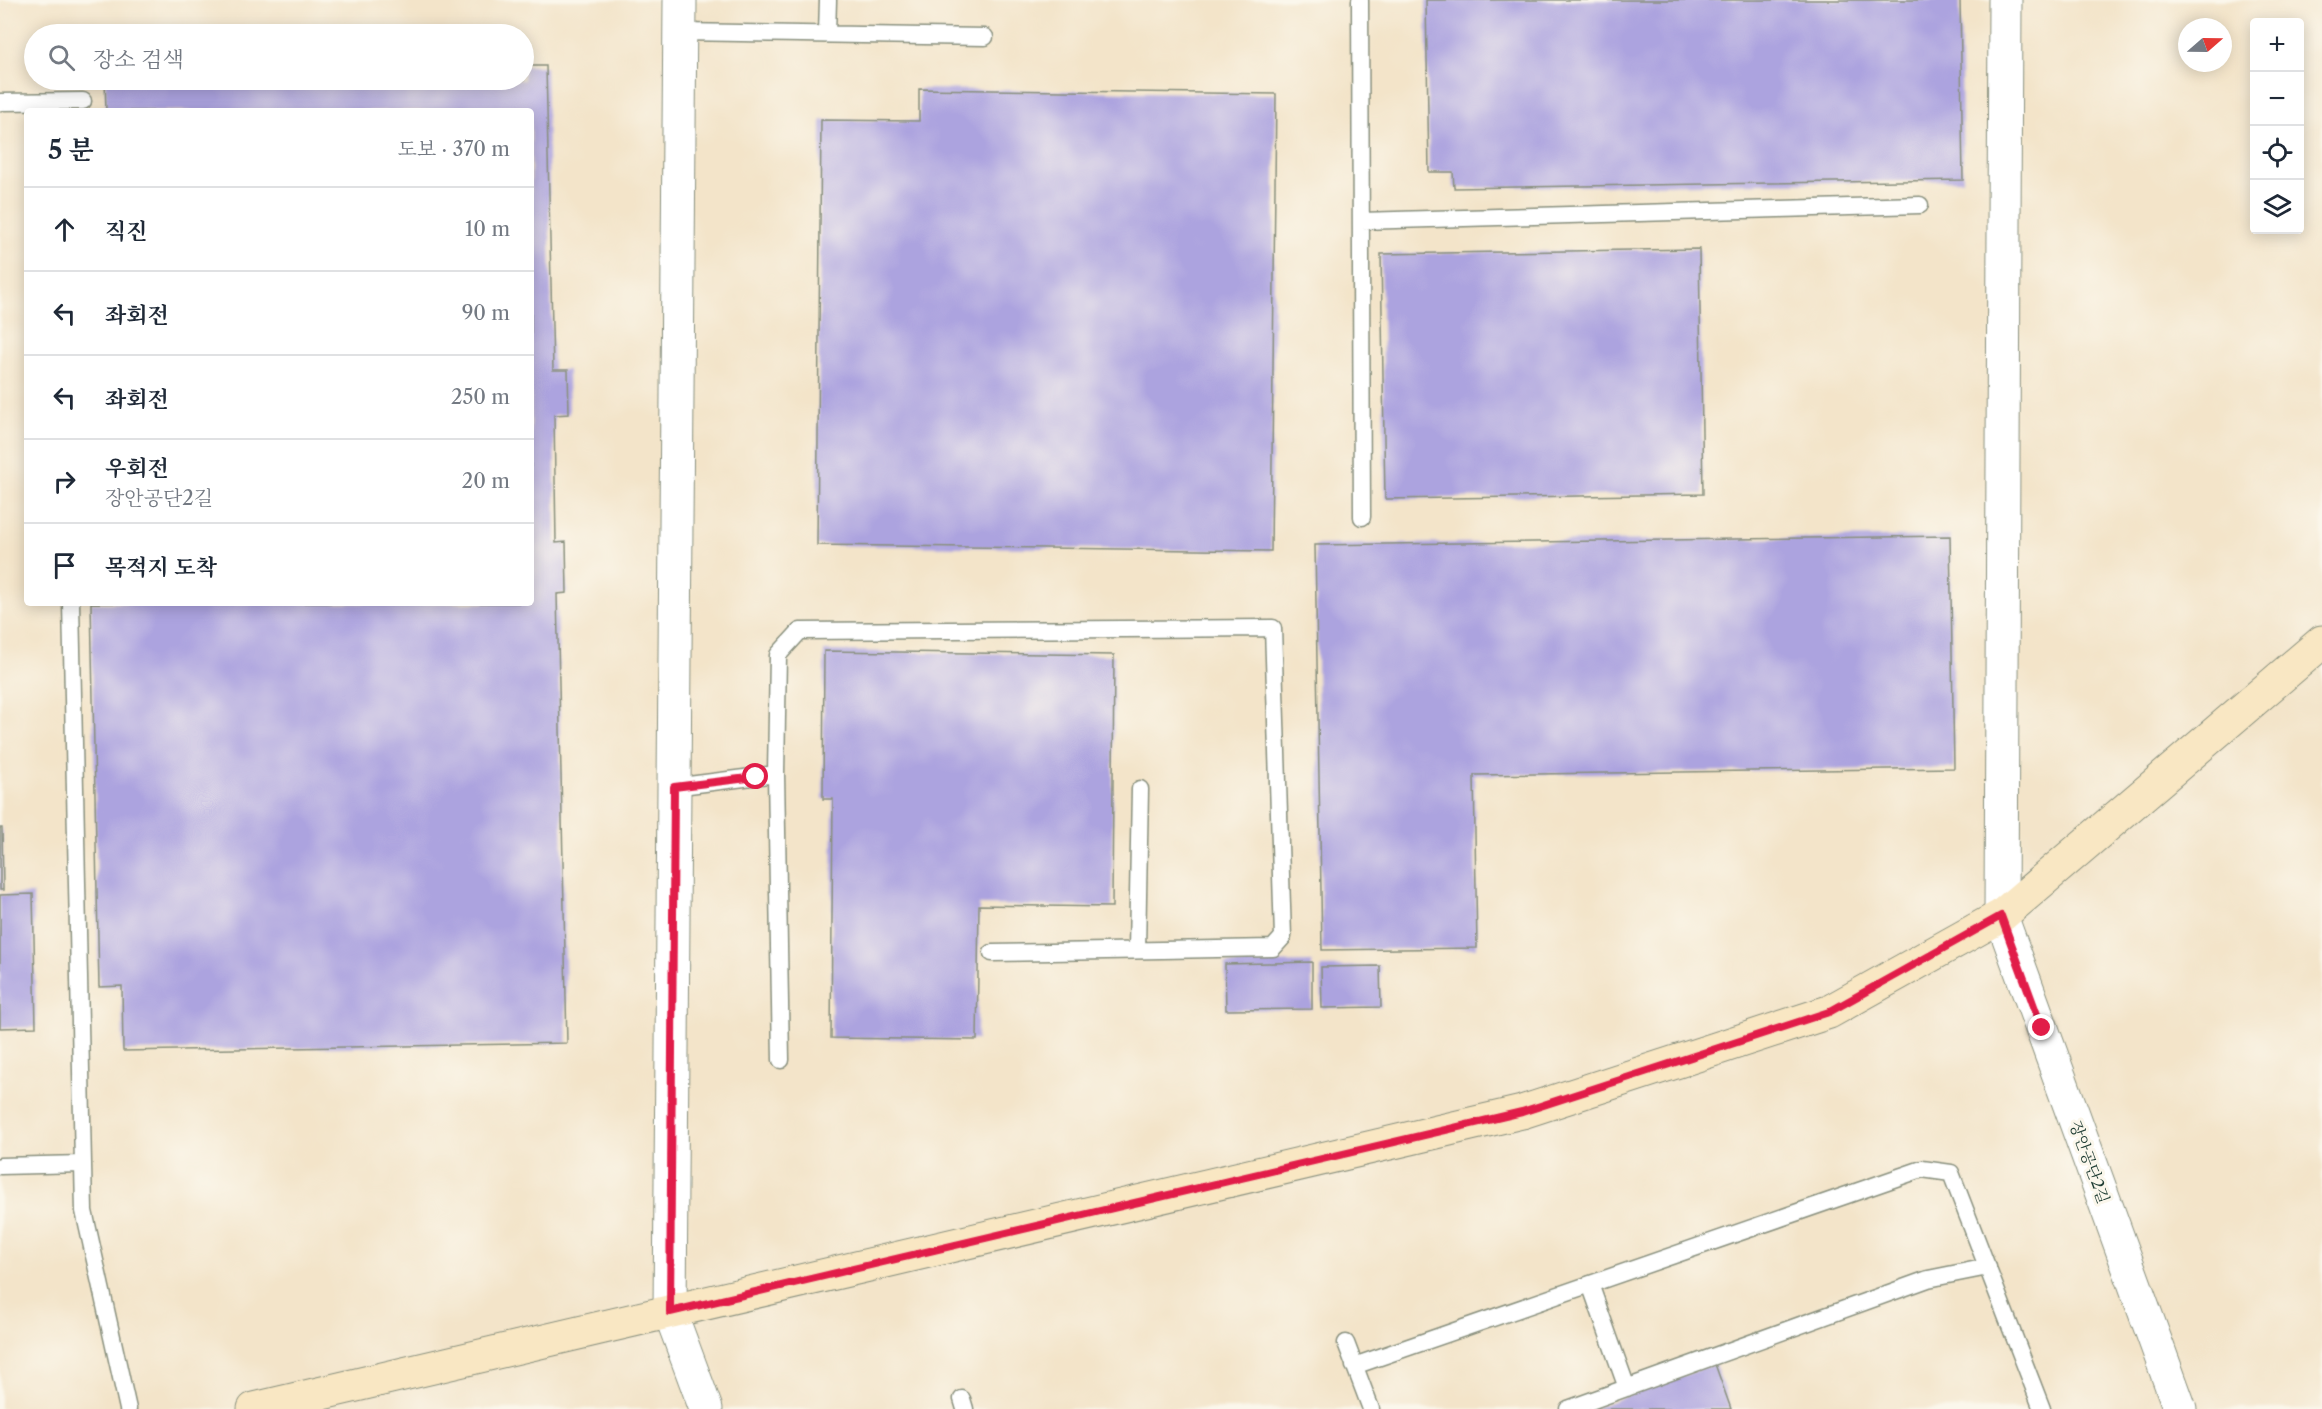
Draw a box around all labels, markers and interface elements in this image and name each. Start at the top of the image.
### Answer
north arrow [2178,18,2232,72]
map controls [2250,18,2304,234]
button: + [2250,18,2304,72]
search box [24,24,534,90]
icon: search [45,41,78,74]
text: 장소 검색 [93,46,184,73]
button: − [2250,72,2304,126]
button: locate [2250,126,2304,180]
text: 5 분 [48,134,94,166]
text: 도보 · 370 m [398,137,510,161]
button: layers [2250,180,2304,234]
icon: ahead [48,213,81,246]
text: 10 m [465,217,510,241]
text: 직진 [105,218,148,245]
icon: left [48,297,81,330]
text: 90 m [462,301,510,325]
text: 좌회전 [105,302,169,329]
icon: left [48,381,81,414]
text: 250 m [451,385,510,409]
text: 좌회전 [105,386,169,413]
text: 우회전 [105,455,169,482]
icon: right [48,465,81,498]
text: 20 m [462,469,510,493]
text: 장안공단2길 [105,486,213,510]
icon: arrive [48,549,81,582]
text: 목적지 도착 [105,554,217,581]
route start [742,763,768,789]
route end [2028,1014,2054,1040]
street label: 장안공단2길 [2066,1118,2114,1206]

